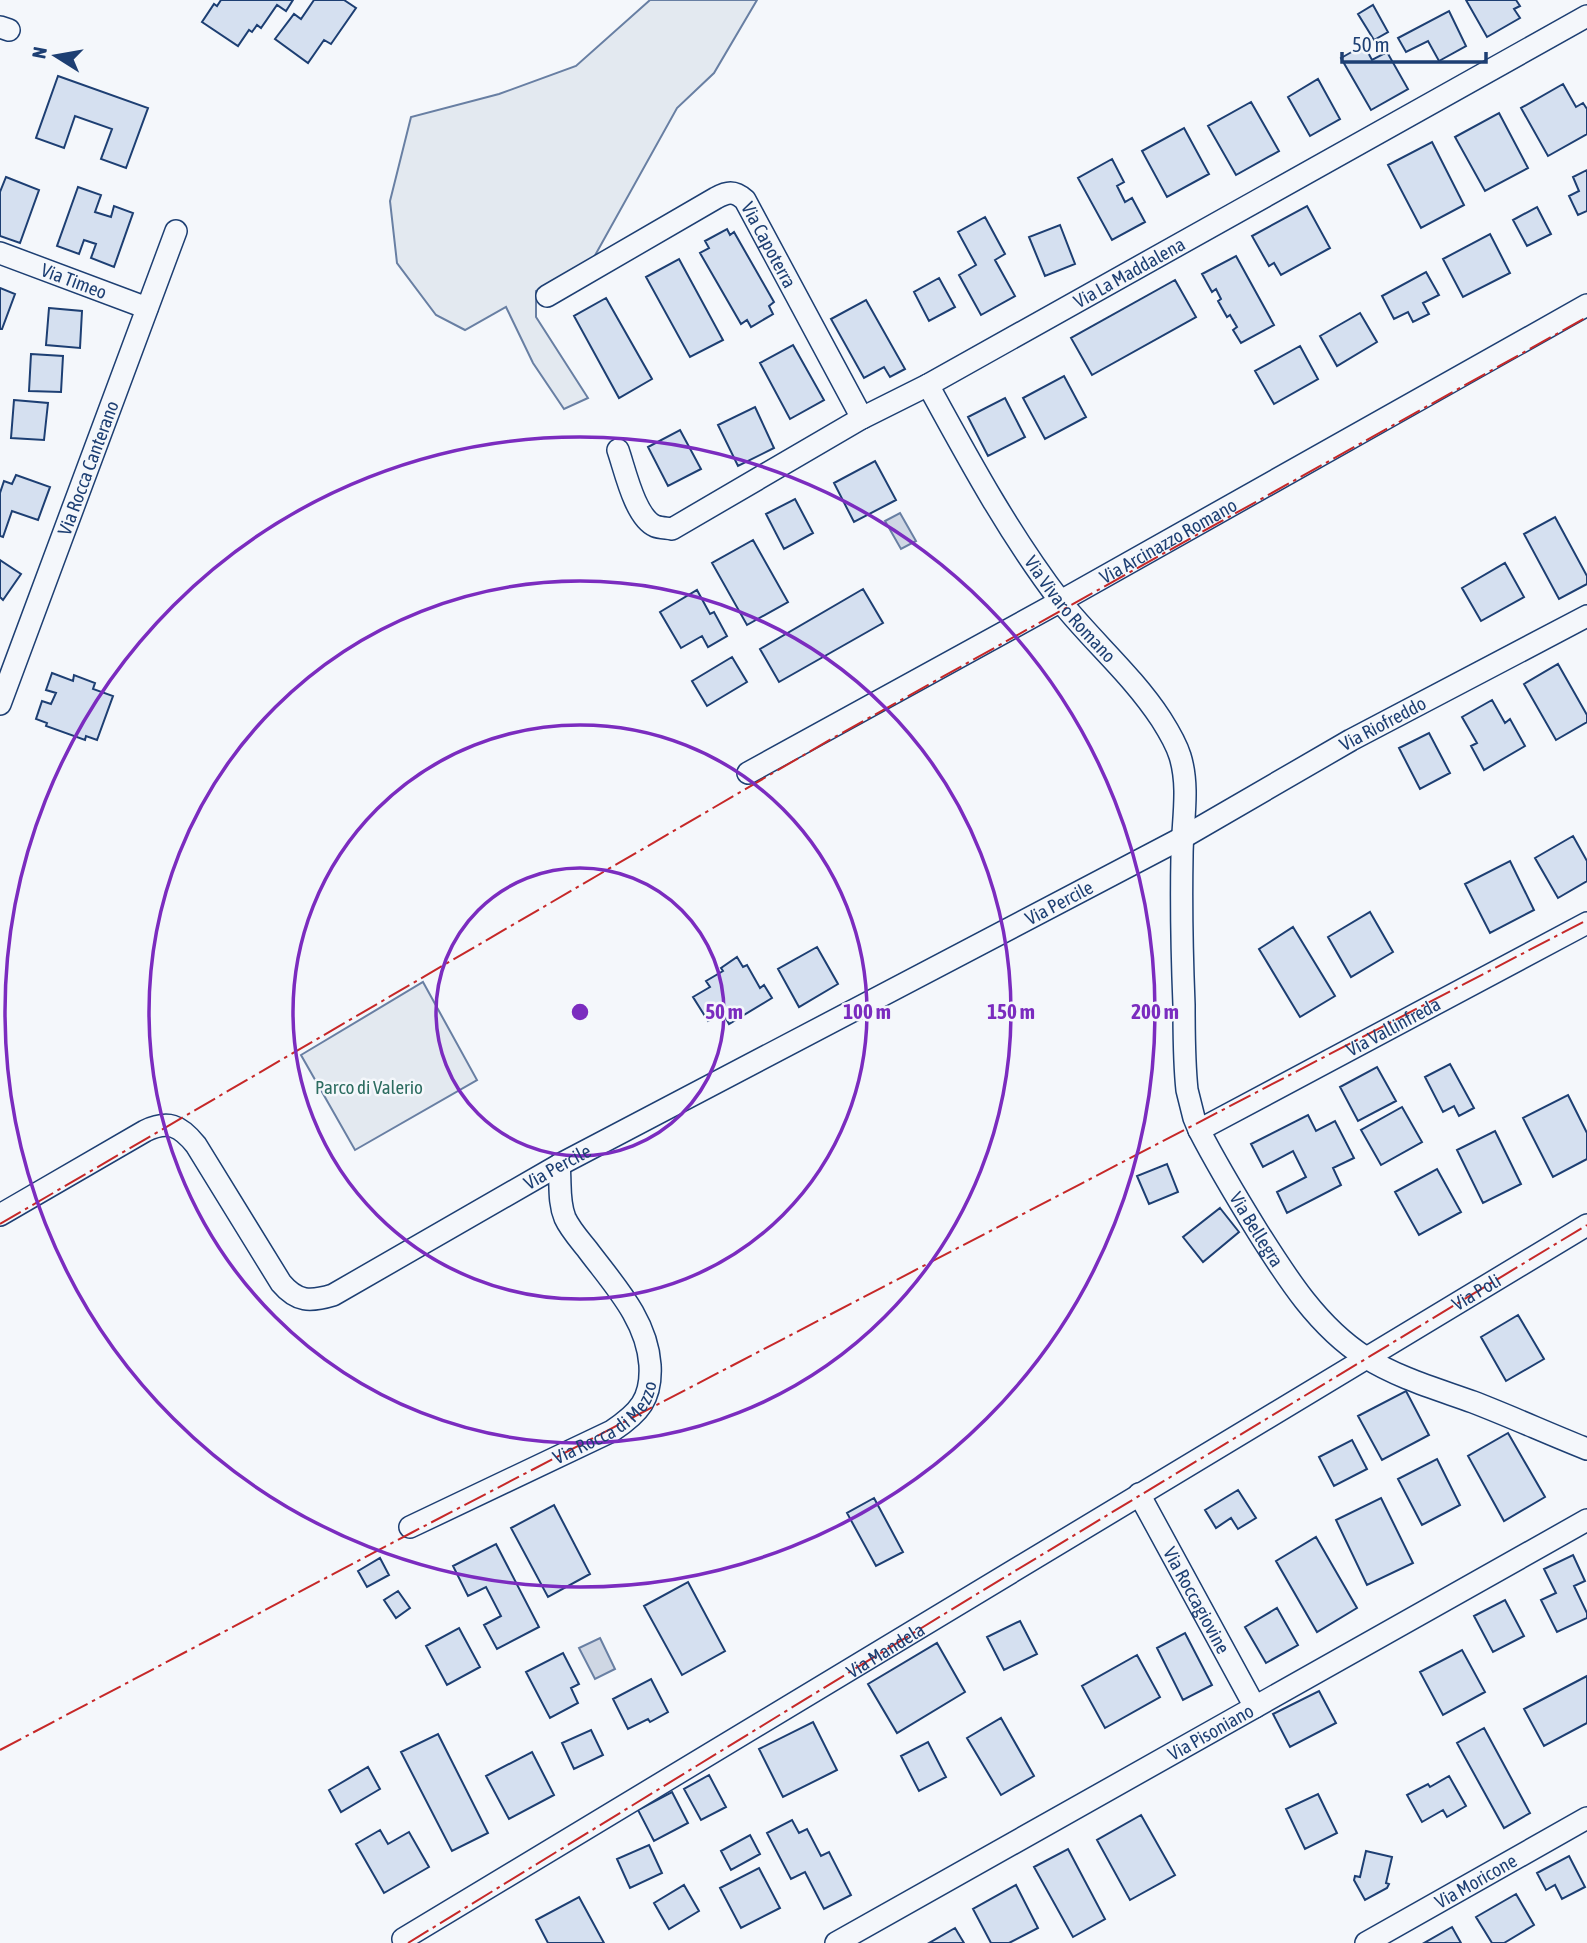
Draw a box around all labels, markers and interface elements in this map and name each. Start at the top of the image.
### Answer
north arrow [21,21,91,91]
scale bar [1342,21,1486,65]
text: 50 m [1352,32,1390,56]
text: N [27,45,51,60]
street label: Via Capoterra [737,198,801,291]
street label: Via La Maddalena [1070,232,1189,312]
street label: Via Timeo [38,258,110,303]
street label: Via Rocca Canterano [53,397,123,538]
street label: Via Arcinazzo Romano [1096,493,1240,588]
street label: Via Vivaro Romano [1020,551,1121,667]
street label: Via Riofreddo [1336,692,1430,755]
street label: Via Percile [1021,876,1097,929]
street label: Via Vallinfreda [1342,992,1444,1061]
text: 50 m [705,999,743,1023]
text: 100 m [843,999,891,1023]
text: 150 m [987,999,1035,1023]
text: 200 m [1131,999,1179,1023]
centre of rings [568,1000,592,1024]
park label: Parco di Valerio [315,1076,423,1098]
street label: Via Percile [520,1139,595,1194]
street label: Via Bellegra [1225,1188,1288,1271]
street label: Via Poli [1448,1269,1504,1315]
street label: Via Rocca di Mezzo [549,1379,661,1468]
street label: Via Roccagiovine [1159,1543,1235,1657]
street label: Via Mandela [842,1618,928,1682]
street label: Via Pisoniano [1164,1699,1257,1765]
street label: Via Moricone [1431,1849,1521,1913]

